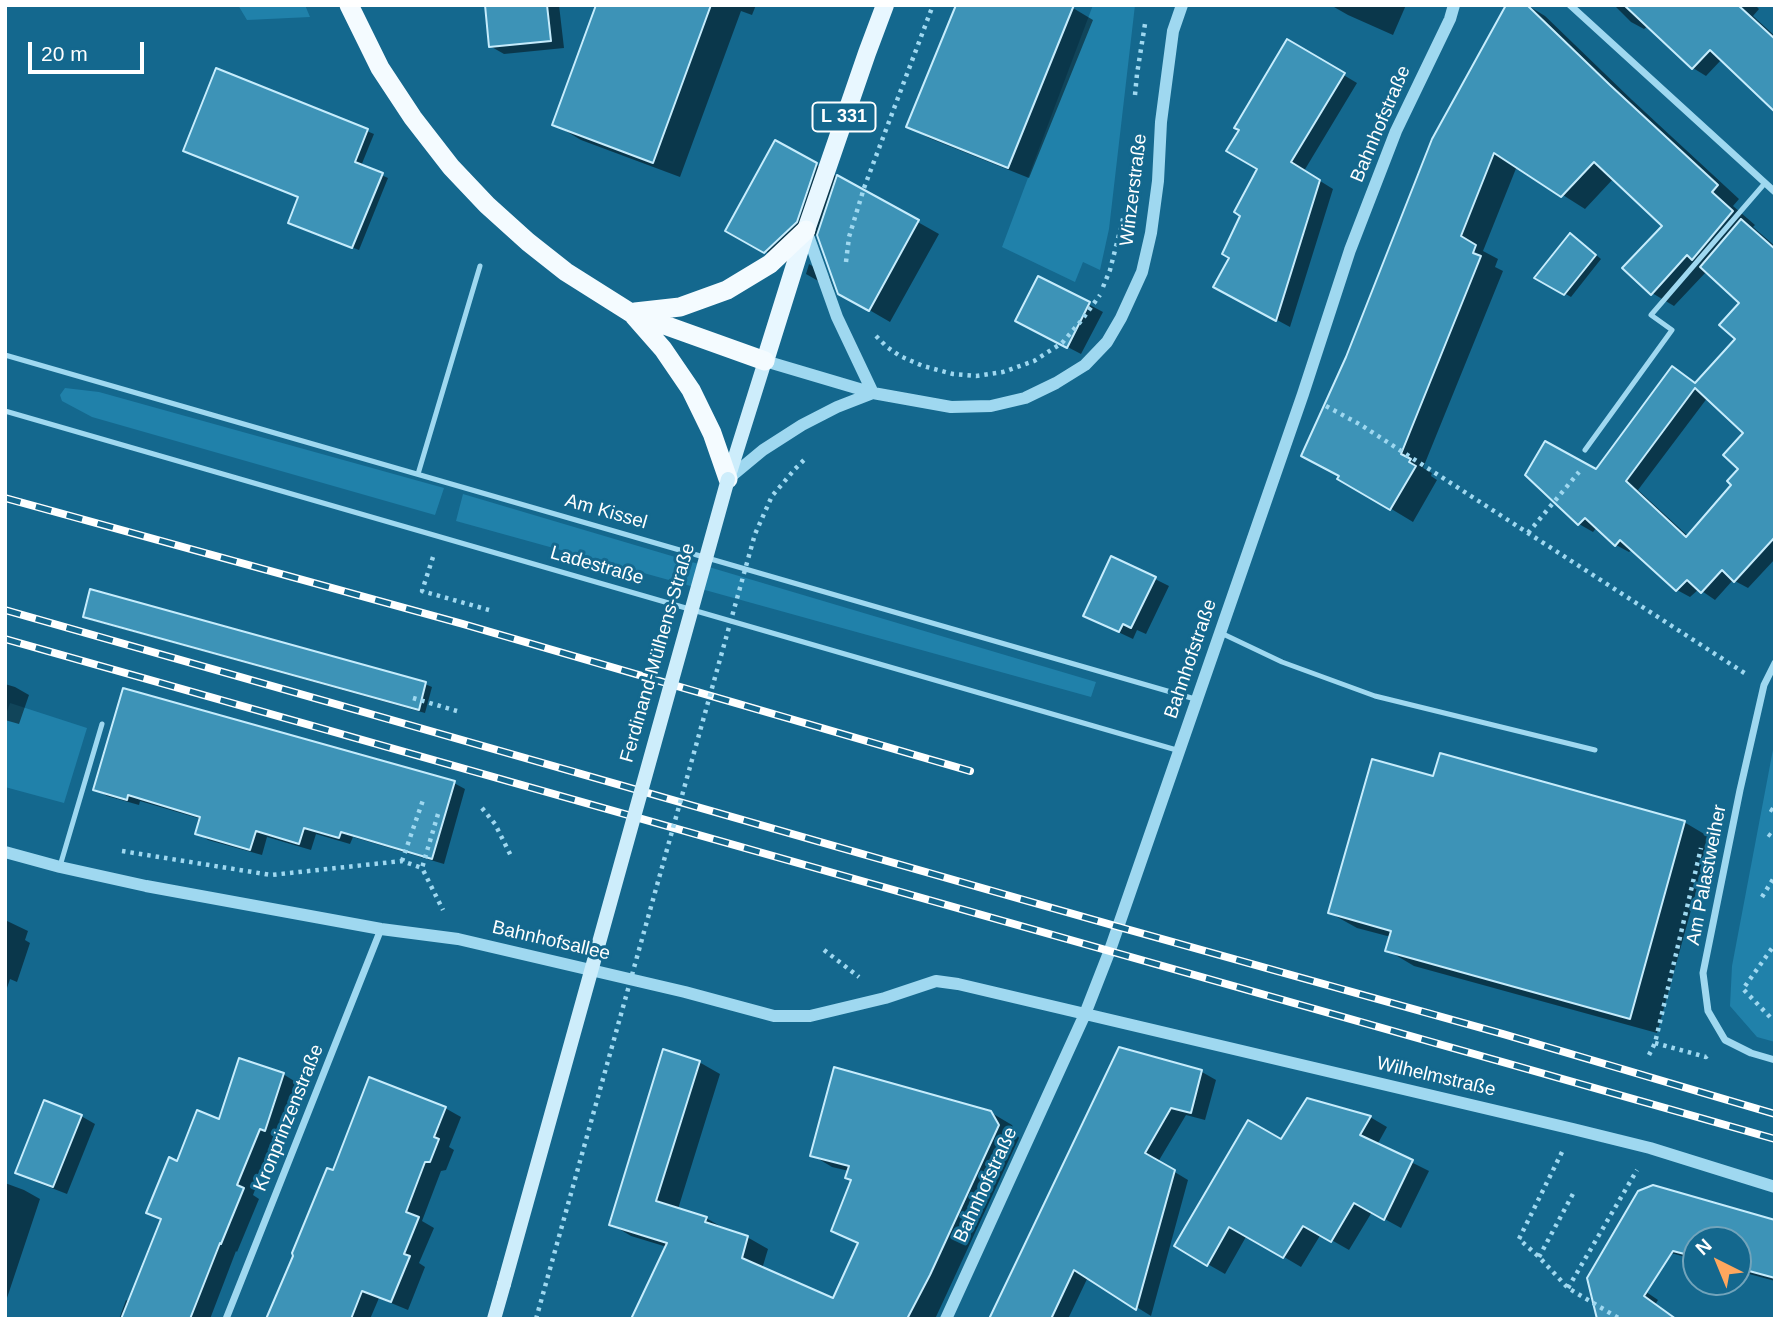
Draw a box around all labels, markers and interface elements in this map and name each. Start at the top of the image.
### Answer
scale bar [32,28,147,72]
text: 20 m [41,42,88,65]
street label: Bahnhofstraße [1346,62,1416,186]
road number: L 331 [812,103,876,132]
street label: Winzerstraße [1116,133,1152,247]
street label: Am Kissel [562,489,650,535]
street label: Ferdinand-Mülhens-Straße [616,541,700,765]
street label: Ladestraße [548,542,646,590]
street label: Bahnhofstraße [1160,596,1222,722]
street label: Am Palastweiher [1682,803,1732,947]
street label: Bahnhofsallee [490,916,612,966]
street label: Kronprinzenstraße [249,1041,329,1195]
street label: Wilhelmstraße [1374,1052,1498,1102]
street label: Bahnhofstraße [949,1124,1023,1246]
north arrow [1682,1226,1752,1296]
text: N [1692,1234,1716,1259]

